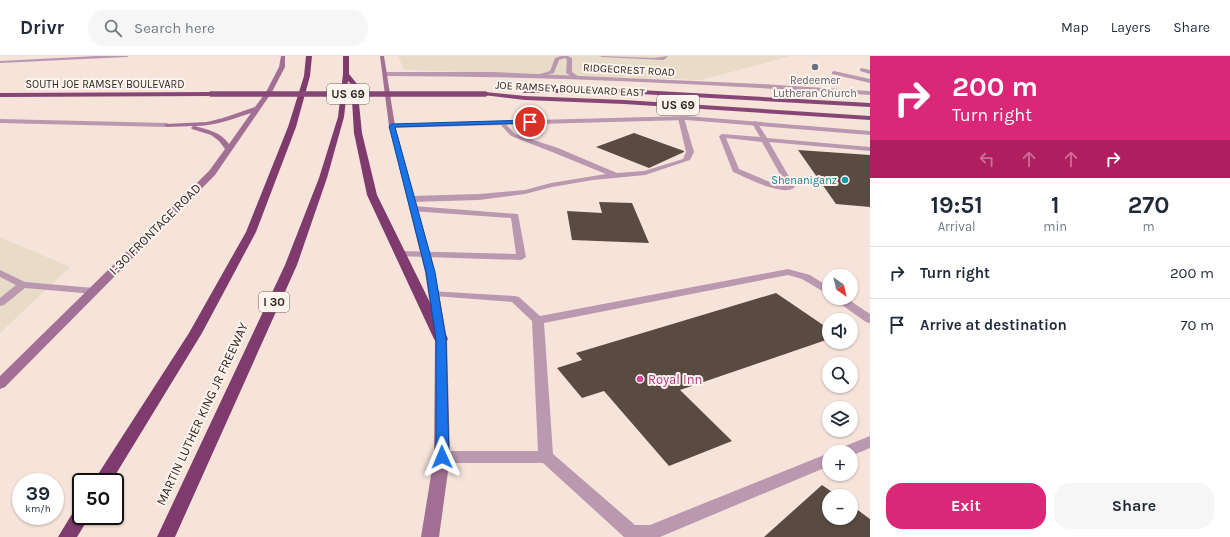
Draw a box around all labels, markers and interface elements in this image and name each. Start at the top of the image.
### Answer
search box [88,10,368,46]
text: Drivr [20,17,64,39]
icon: search [102,17,124,39]
text: Search here [134,19,215,37]
text: Map [1061,19,1089,36]
text: Layers [1111,19,1151,36]
text: Share [1173,19,1210,36]
street label: RIDGECREST ROAD [583,61,675,79]
marker: Redeemer Lutheran Church [810,62,820,72]
text: 200 m [952,70,1038,103]
icon: right [886,72,938,124]
place label: Redeemer Lutheran Church [773,74,857,100]
street label: SOUTH JOE RAMSEY BOULEVARD [25,78,185,91]
street label: JOE RAMSEY BOULEVARD EAST [495,79,646,99]
road number: US 69 [327,84,369,104]
road number: US 69 [657,95,699,115]
text: Turn right [952,104,1032,126]
pin [513,105,547,139]
icon: arrive [519,111,541,133]
icon: left [976,148,998,170]
icon: ahead [1018,148,1040,170]
icon: ahead [1060,148,1082,170]
icon: right [1102,148,1124,170]
place label: Shenaniganz [771,174,837,187]
marker: Shenaniganz [840,175,850,185]
street label: I-30 FRONTAGE ROAD [106,180,204,278]
text: 19:51 [931,191,983,219]
text: 1 [1051,191,1060,219]
text: 270 [1128,191,1169,219]
text: Arrival [938,219,976,234]
text: min [1043,219,1067,234]
text: m [1143,219,1155,234]
icon: right [886,262,908,284]
text: Turn right [920,264,990,282]
text: 200 m [1170,264,1214,282]
north arrow [822,269,858,305]
map controls [822,269,858,525]
road number: I 30 [259,292,289,312]
button: sound [822,313,858,349]
icon: arrive [886,314,908,336]
text: Arrive at destination [920,316,1067,334]
text: 70 m [1180,316,1214,334]
street label: MARTIN LUTHER KING JR FREEWAY [153,320,251,508]
button: search [822,357,858,393]
place label: Royal Inn [648,372,702,387]
marker: Royal Inn [635,374,645,384]
button: layers [822,401,858,437]
position arrow [421,436,463,478]
button: + [822,445,858,481]
speed limit sign: 50 [72,473,124,525]
text: 39 [26,482,50,505]
button: Exit [886,483,1046,529]
button: Share [1054,483,1214,529]
button: − [822,489,858,525]
text: km/h [25,503,51,515]

